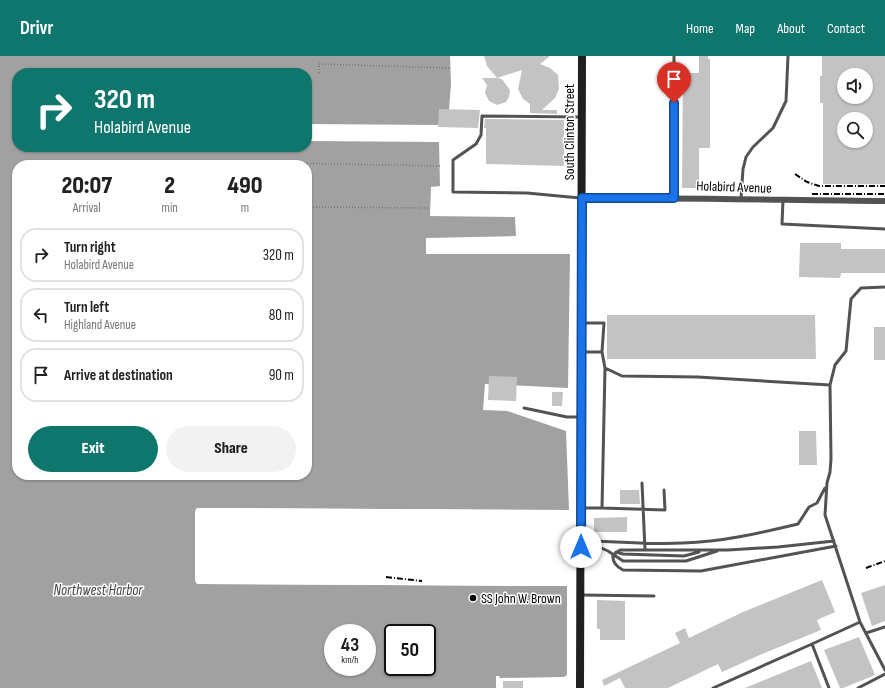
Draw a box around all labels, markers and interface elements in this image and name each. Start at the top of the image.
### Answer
text: Drivr [20,17,53,40]
text: Home [686,20,714,37]
text: Map [736,20,755,37]
text: About [777,20,805,37]
text: Contact [827,20,865,37]
pin [657,62,691,103]
icon: arrive [663,68,685,90]
map controls [837,68,873,148]
button: sound [837,68,873,104]
text: 320 m [94,83,155,116]
icon: right [28,84,80,136]
street label: South Clinton Street [561,84,578,180]
button: search [837,112,873,148]
text: Holabird Avenue [94,117,191,138]
text: 20:07 [61,171,112,200]
text: 2 [164,171,175,200]
text: 490 [227,171,263,200]
street label: Holabird Avenue [696,177,772,197]
text: Arrival [73,200,101,216]
text: min [162,200,178,216]
text: m [241,200,249,216]
text: Turn right [64,238,116,257]
icon: right [30,244,52,266]
text: 320 m [263,246,294,265]
text: Holabird Avenue [64,257,134,273]
text: Turn left [64,298,109,317]
icon: left [30,304,52,326]
text: 80 m [269,306,294,325]
text: Highland Avenue [64,317,136,333]
icon: arrive [30,364,52,386]
text: Arrive at destination [64,366,173,385]
text: 90 m [269,366,294,385]
button: Exit [28,426,158,472]
button: Share [166,426,296,472]
position arrow [560,526,602,568]
water label: Northwest Harbor [53,581,143,600]
place label: SS John W. Brown [481,590,561,607]
marker: SS John W. Brown [468,593,478,603]
speed limit sign: 50 [384,624,436,676]
text: 43 [341,633,359,657]
text: km/h [341,654,359,666]

